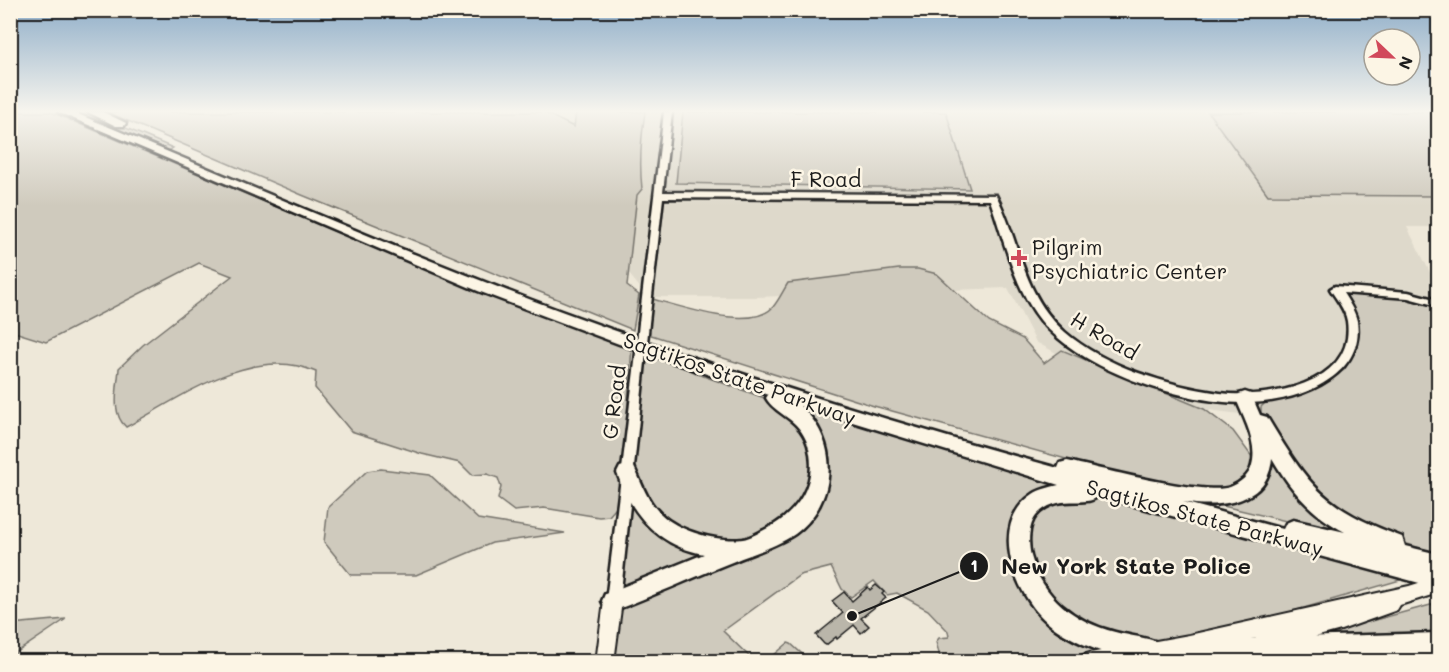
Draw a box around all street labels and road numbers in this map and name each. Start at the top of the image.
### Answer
street label: F Road [791,165,861,192]
street label: H Road [1066,305,1144,365]
street label: Sagtikos State Parkway [620,325,860,431]
street label: G Road [595,363,631,441]
street label: Sagtikos State Parkway [1083,472,1327,562]

